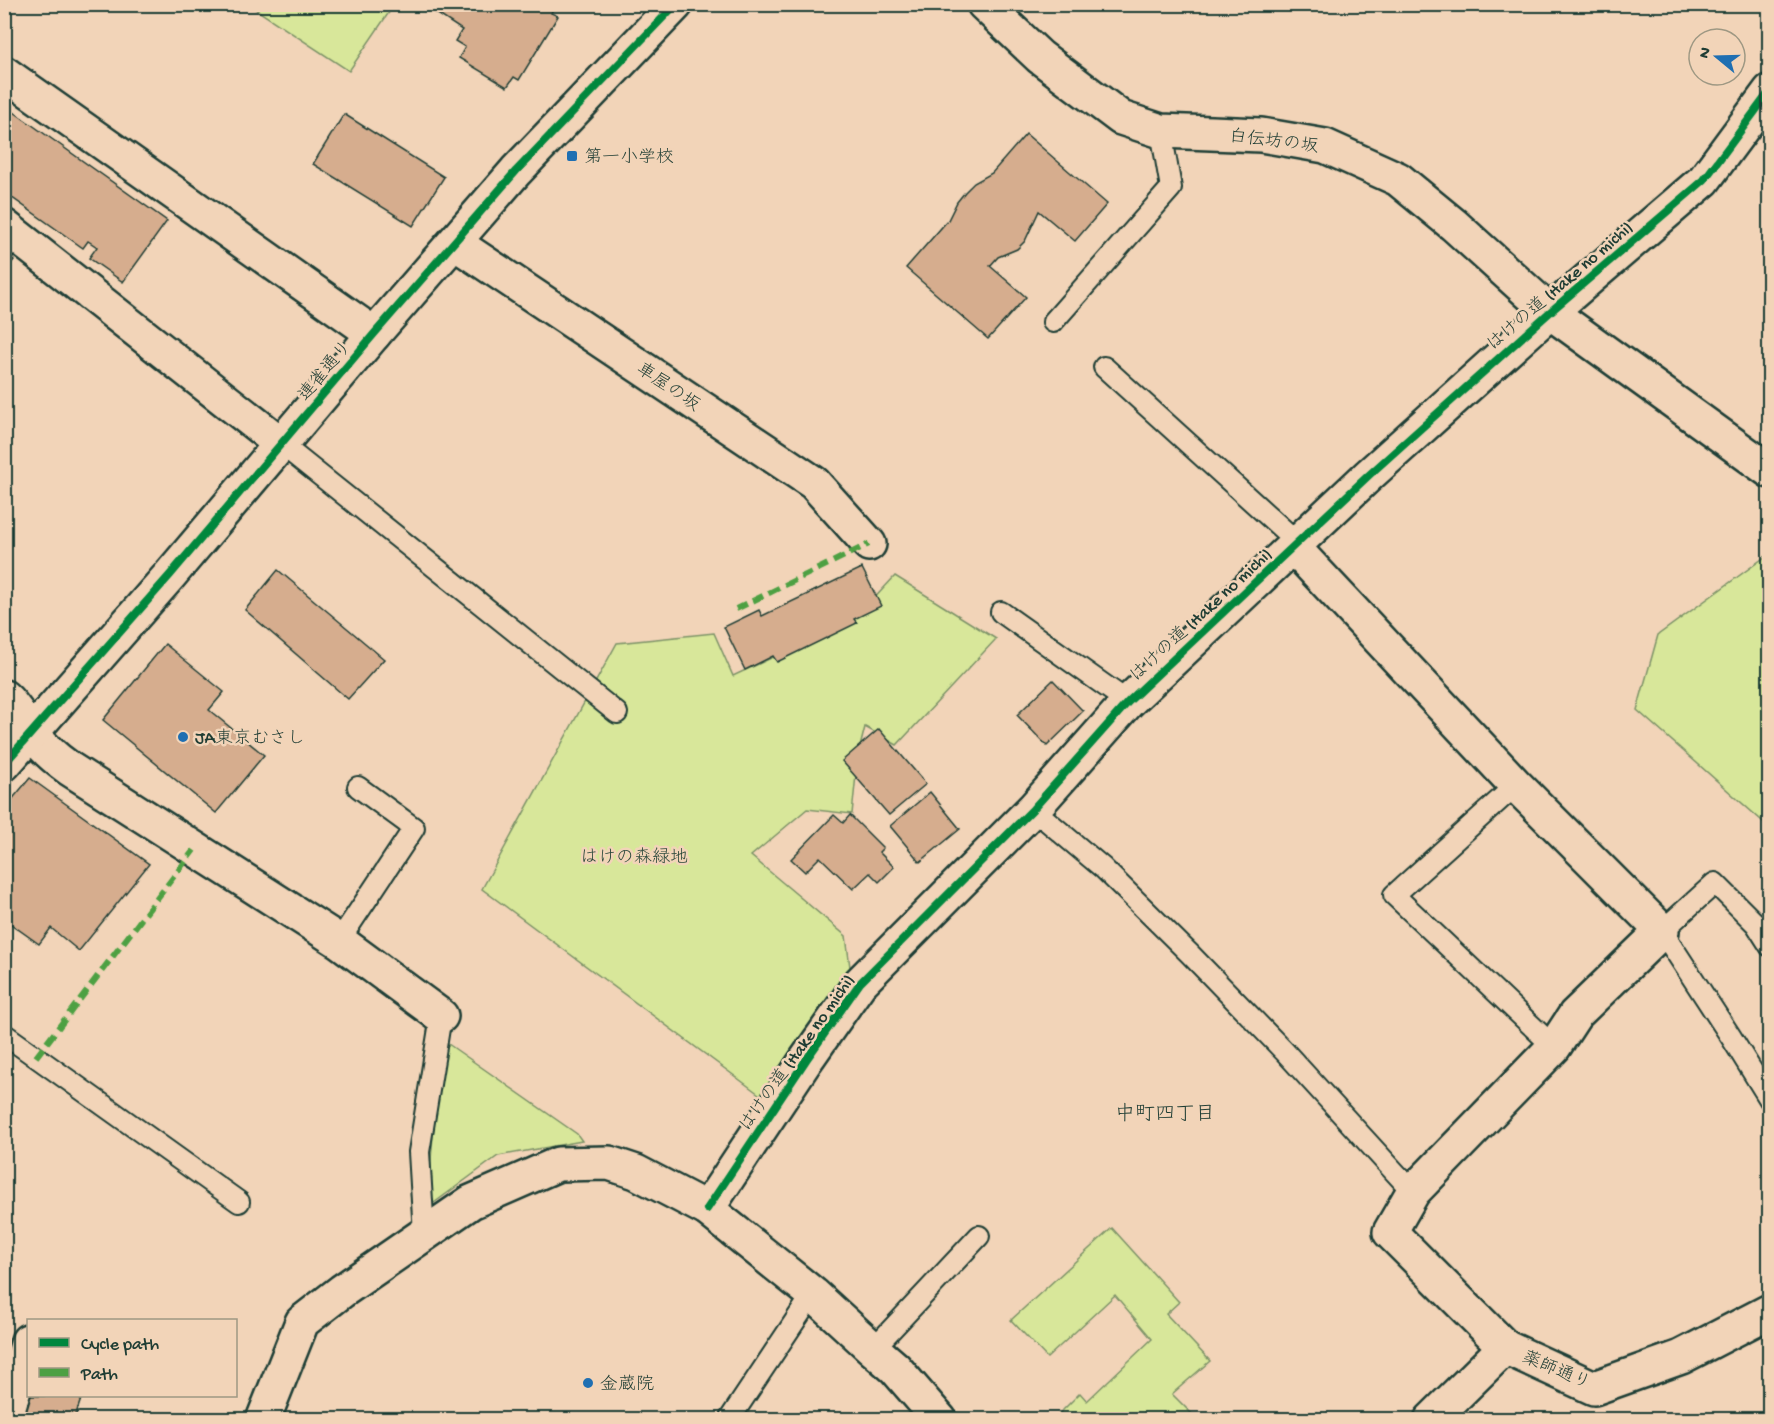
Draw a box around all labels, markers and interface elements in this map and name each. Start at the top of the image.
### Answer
north arrow [1687,27,1747,87]
text: N [1695,45,1717,61]
street label: 白伝坊の坂 [1228,126,1320,158]
place label: 第一小学校 [584,147,674,169]
marker: 第一小学校 [565,149,579,163]
street label: はけの道 (Hake no michi) [1483,217,1638,356]
street label: 連雀通り [294,337,357,406]
street label: 車屋の坂 [632,358,704,417]
street label: はけの道 (Hake no michi) [1126,544,1277,687]
place label: JA東京むさし [195,728,305,750]
marker: JA東京むさし [176,730,190,744]
park label: はけの森緑地 [580,847,688,869]
street label: はけの道 (Hake no michi) [735,970,860,1136]
district label: 中町四丁目 [1115,1102,1215,1127]
legend [27,1319,237,1397]
text: Cycle path [81,1335,159,1356]
street label: 薬師通り [1519,1347,1594,1395]
text: Path [80,1365,118,1386]
place label: 金蔵院 [600,1374,654,1396]
marker: 金蔵院 [581,1376,595,1390]

